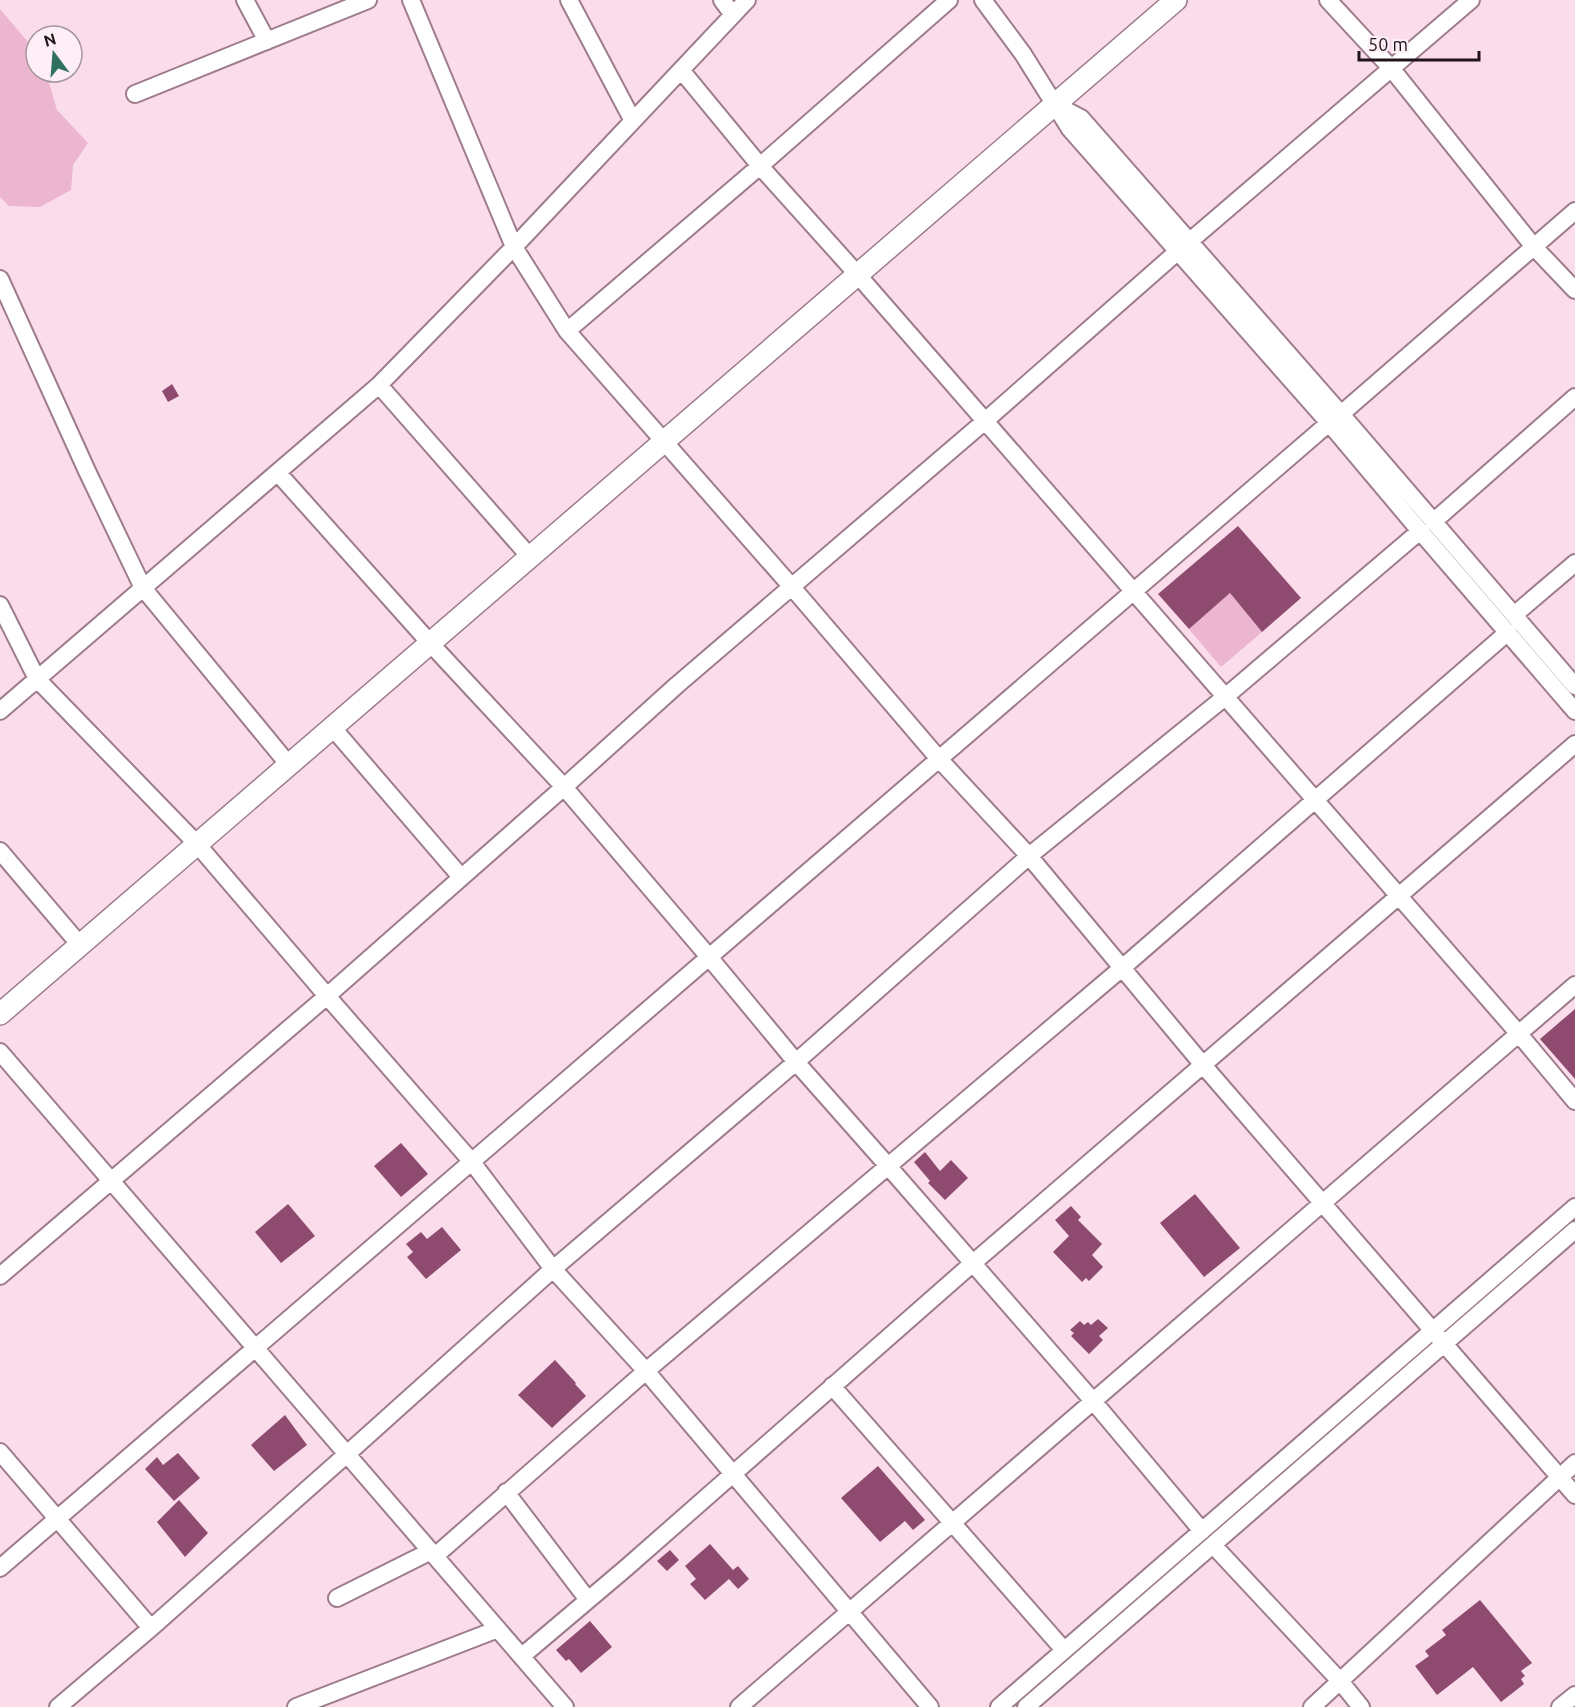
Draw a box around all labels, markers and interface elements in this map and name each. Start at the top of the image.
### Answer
north arrow [24,24,84,84]
scale bar [1359,24,1479,62]
text: N [42,29,58,50]
text: 50 m [1368,34,1408,54]

